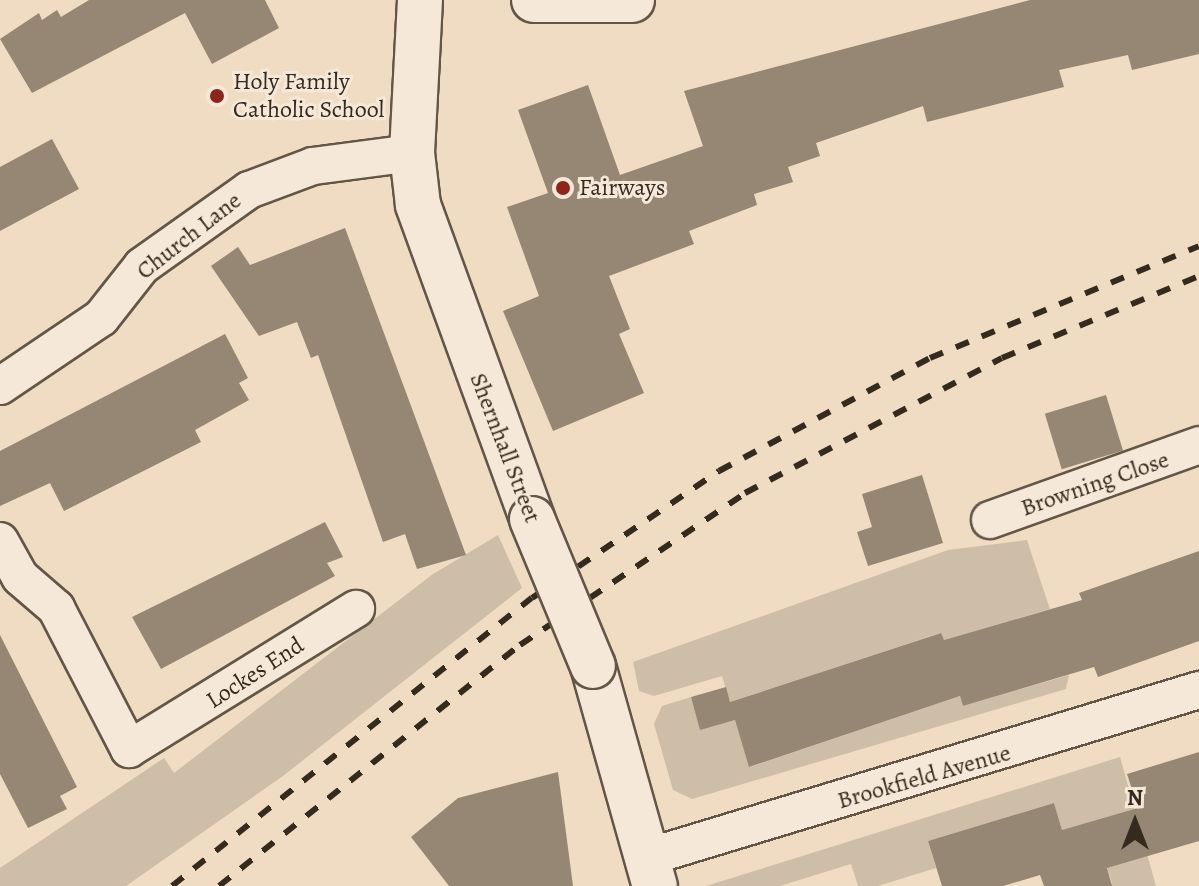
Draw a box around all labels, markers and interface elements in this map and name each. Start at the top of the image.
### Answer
place label: Holy Family Catholic School [233,68,384,124]
marker: Holy Family Catholic School [208,87,226,105]
place label: Fairways [579,174,665,202]
marker: Fairways [554,179,572,197]
street label: Church Lane [131,186,247,286]
street label: Shernhall Street [463,369,547,527]
street label: Browning Close [1017,445,1173,523]
street label: Lockes End [201,631,309,715]
street label: Brookfield Avenue [834,739,1014,815]
north arrow [1095,782,1175,862]
text: N [1127,783,1143,813]

